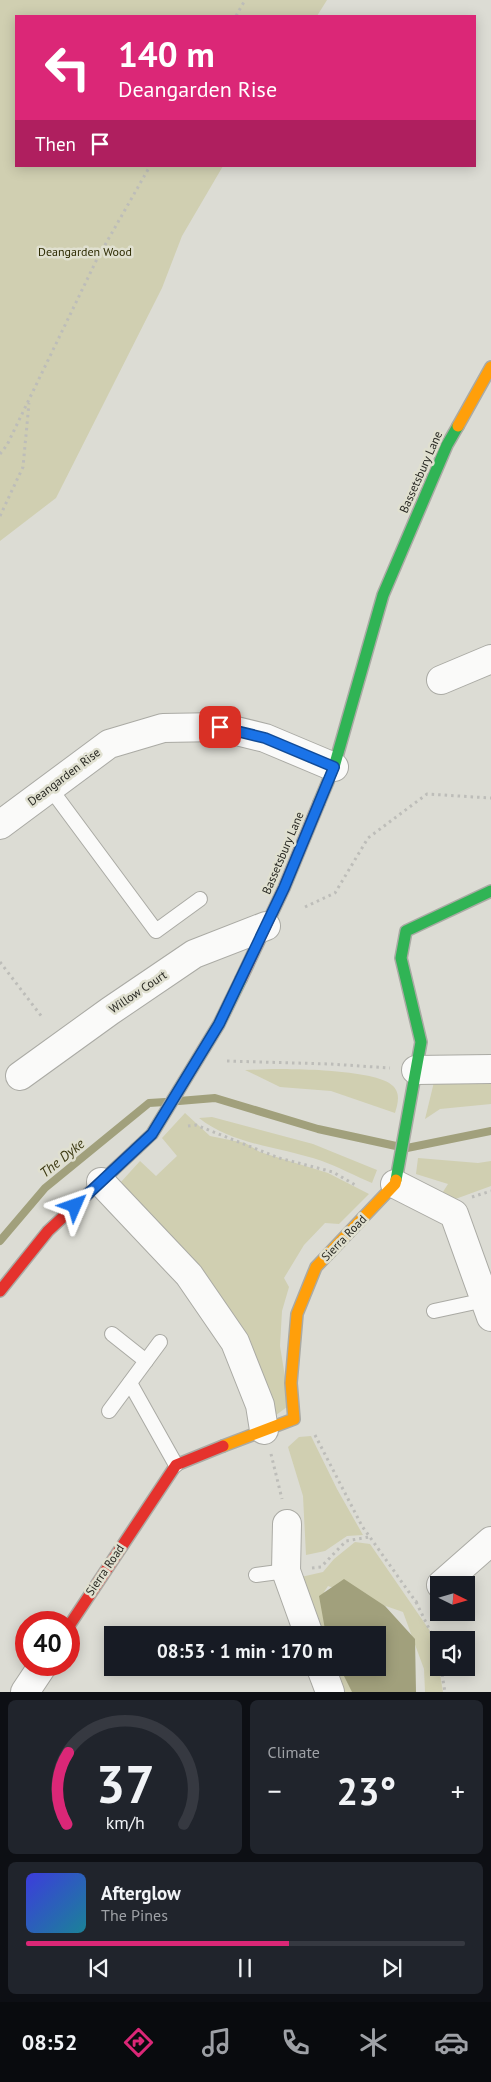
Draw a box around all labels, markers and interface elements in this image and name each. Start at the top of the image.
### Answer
text: 140 m [118,31,215,77]
icon: left [35,35,100,100]
text: Deangarden Rise [118,75,277,103]
icon: arrive [86,130,114,158]
text: Then [35,132,76,156]
park label: Deangarden Wood [38,244,132,259]
street label: Bassetsbury Lane [396,428,445,515]
pin [199,706,241,748]
icon: arrive [206,713,234,741]
street label: Deangarden Rise [25,745,103,809]
street label: Bassetsbury Lane [258,809,307,896]
street label: Willow Court [106,967,169,1016]
water label: The Dyke [36,1134,88,1181]
position arrow [48,1179,100,1231]
street label: Sierra Road [318,1211,369,1264]
street label: Sierra Road [82,1541,127,1598]
north arrow [430,1576,475,1621]
map controls [430,1576,475,1676]
speed limit sign: 40 [15,1611,80,1676]
button: sound [430,1631,475,1676]
text: 08:53 · 1 min · 170 m [157,1639,333,1663]
text: Climate [268,1742,320,1762]
text: 37 [95,1750,154,1817]
text: 23° [336,1766,396,1815]
text: − [268,1772,282,1809]
text: + [451,1772,465,1809]
text: km/h [105,1811,144,1834]
text: Afterglow [101,1881,181,1905]
text: The Pines [101,1905,168,1925]
icon: previous [85,1954,113,1982]
icon: pause [231,1954,259,1982]
icon: next [378,1954,406,1982]
icon: directions [121,2025,156,2060]
icon: music [199,2025,234,2060]
icon: phone [278,2025,313,2060]
icon: climate [356,2025,391,2060]
icon: car [434,2025,469,2060]
text: 08:52 [22,2028,78,2056]

